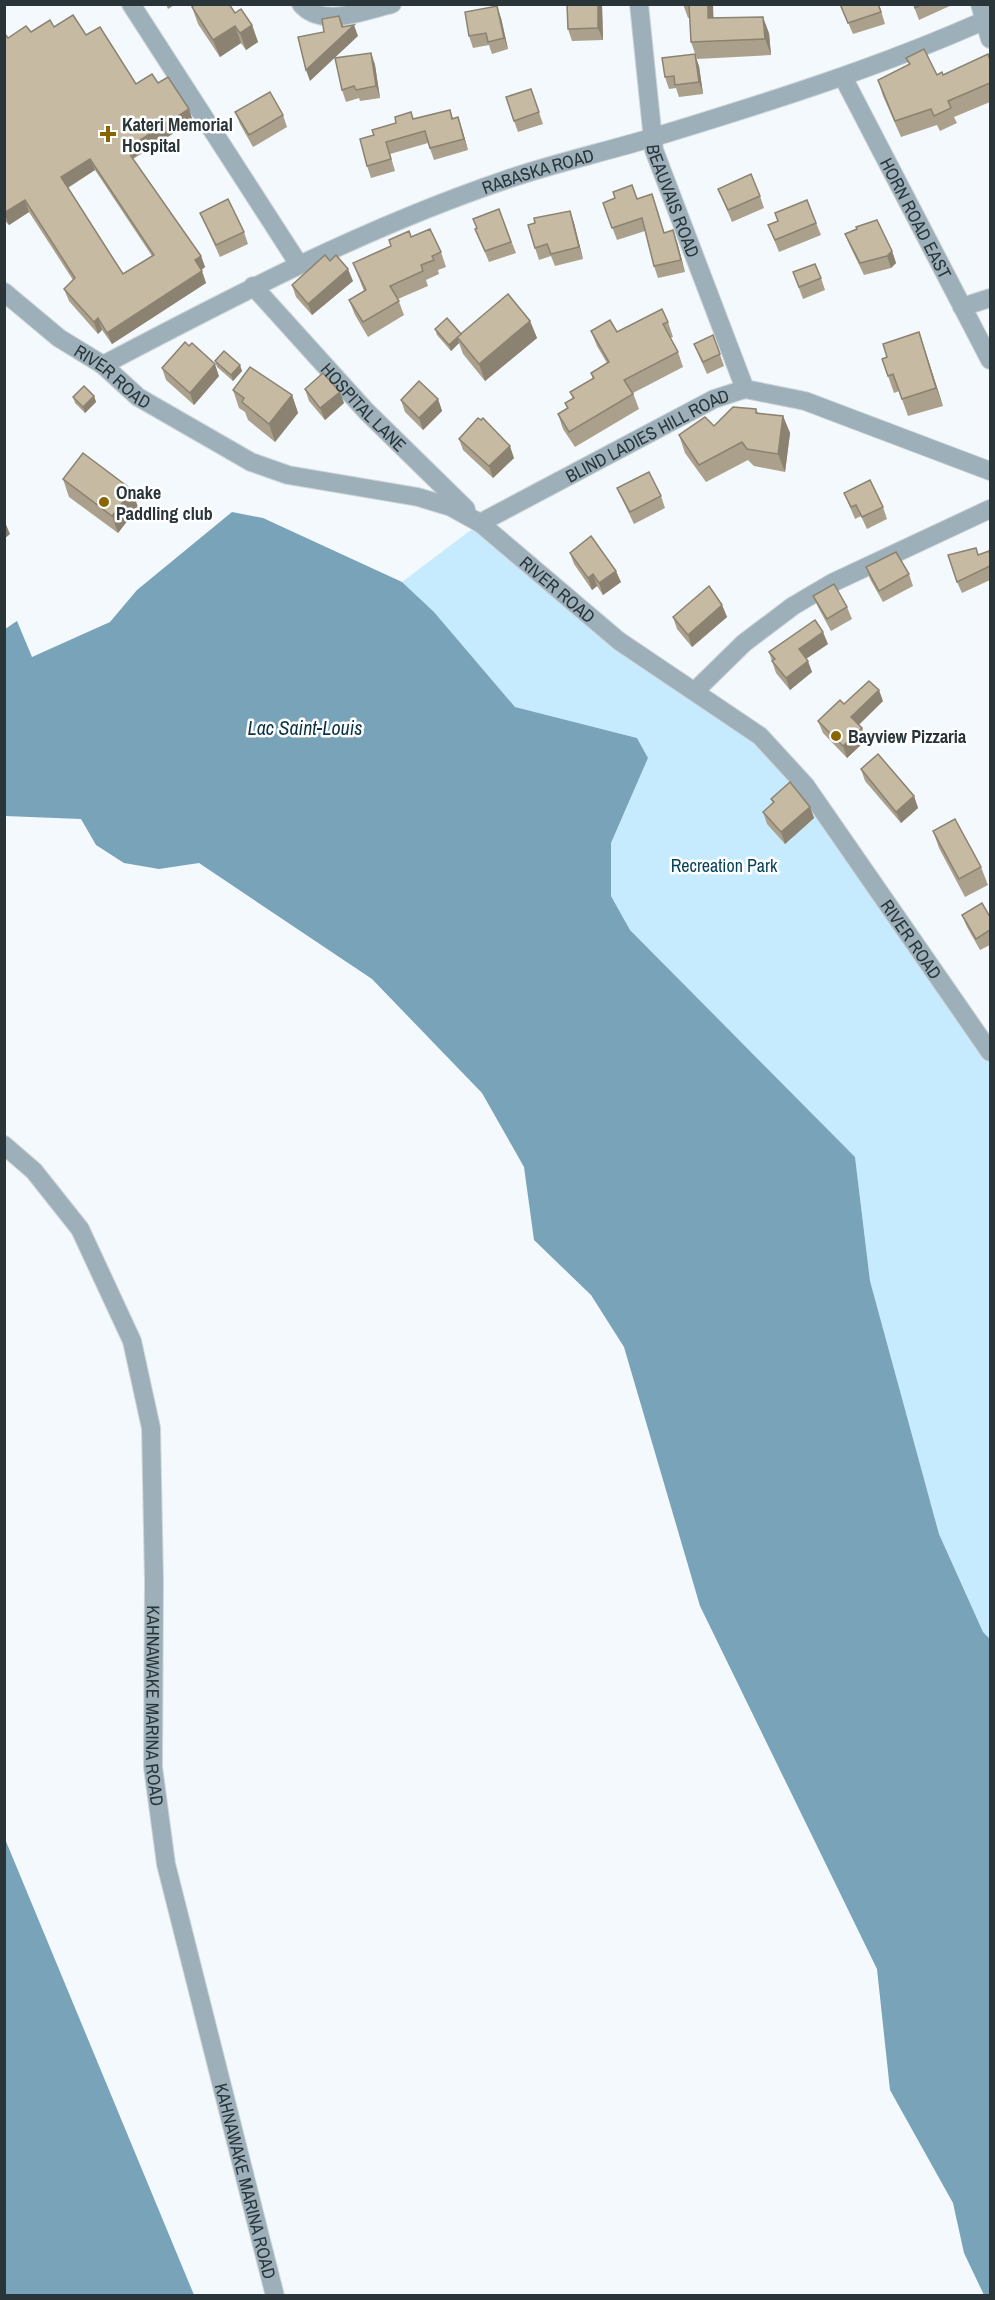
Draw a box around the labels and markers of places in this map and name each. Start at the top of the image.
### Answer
place label: Kateri Memorial Hospital [122,112,233,158]
marker: Kateri Memorial Hospital [99,125,117,143]
place label: Onake Paddling club [116,480,213,526]
marker: Onake Paddling club [97,495,111,509]
place label: Bayview Pizzaria [848,724,967,749]
marker: Bayview Pizzaria [829,729,843,743]

